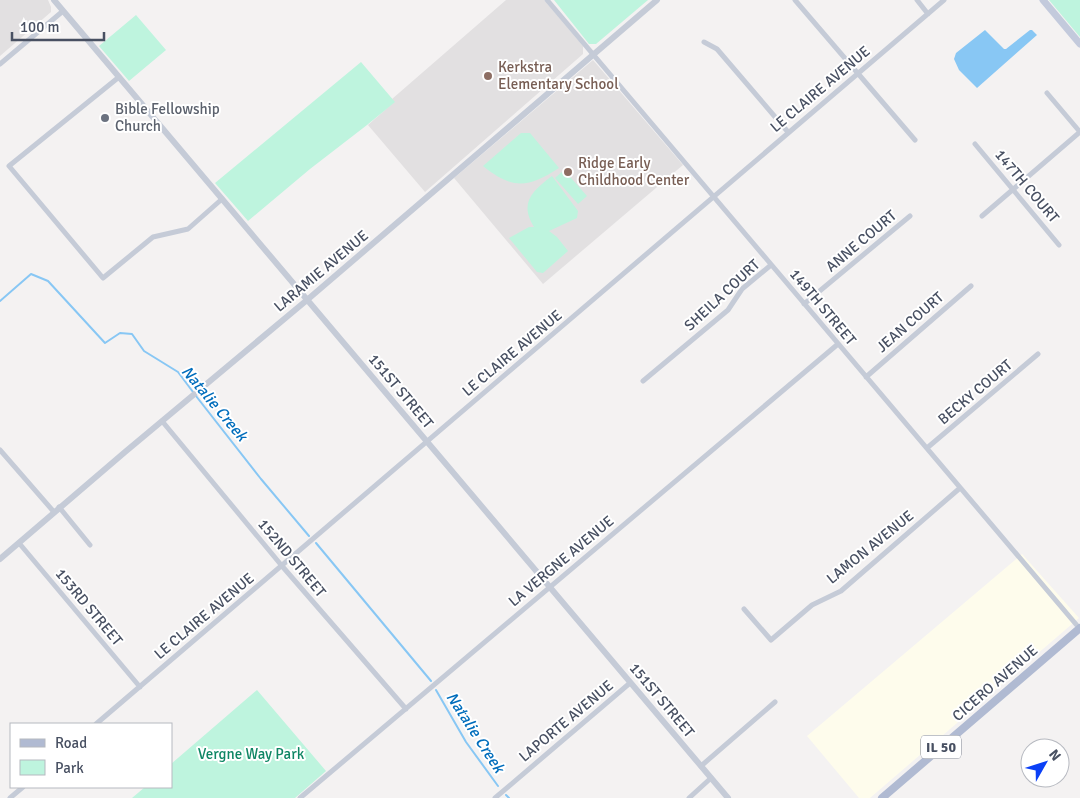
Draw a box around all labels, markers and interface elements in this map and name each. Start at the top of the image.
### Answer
scale bar [12,10,105,42]
text: 100 m [20,18,60,36]
street label: LE CLAIRE AVENUE [766,42,874,136]
place label: Kerkstra Elementary School [498,58,619,93]
marker: Kerkstra Elementary School [482,70,494,82]
place label: Bible Fellowship Church [115,100,220,135]
marker: Bible Fellowship Church [99,112,111,124]
street label: 147TH COURT [991,146,1063,227]
place label: Ridge Early Childhood Center [578,154,690,189]
marker: Ridge Early Childhood Center [562,166,574,178]
street label: ANNE COURT [822,206,900,276]
street label: LARAMIE AVENUE [270,226,372,316]
street label: SHEILA COURT [681,255,764,335]
street label: 149TH STREET [786,265,860,349]
street label: JEAN COURT [873,288,948,356]
street label: LE CLAIRE AVENUE [458,306,566,400]
street label: 151ST STREET [365,350,438,432]
street label: BECKY COURT [934,355,1016,428]
water label: Natalie Creek [177,362,253,447]
street label: LAMON AVENUE [823,506,917,588]
street label: LA VERGNE AVENUE [505,512,617,610]
street label: 152ND STREET [254,515,330,601]
street label: 153RD STREET [52,565,127,650]
street label: LE CLAIRE AVENUE [150,569,258,663]
street label: CICERO AVENUE [949,641,1041,725]
street label: 151ST STREET [626,659,699,741]
street label: LAPORTE AVENUE [515,676,617,766]
water label: Natalie Creek [442,688,510,778]
legend [10,723,172,788]
text: Road [55,734,87,752]
road number: IL 50 [921,736,961,759]
north arrow [1020,738,1070,788]
park label: Vergne Way Park [198,745,305,763]
text: N [1045,746,1064,764]
text: Park [55,759,84,777]

